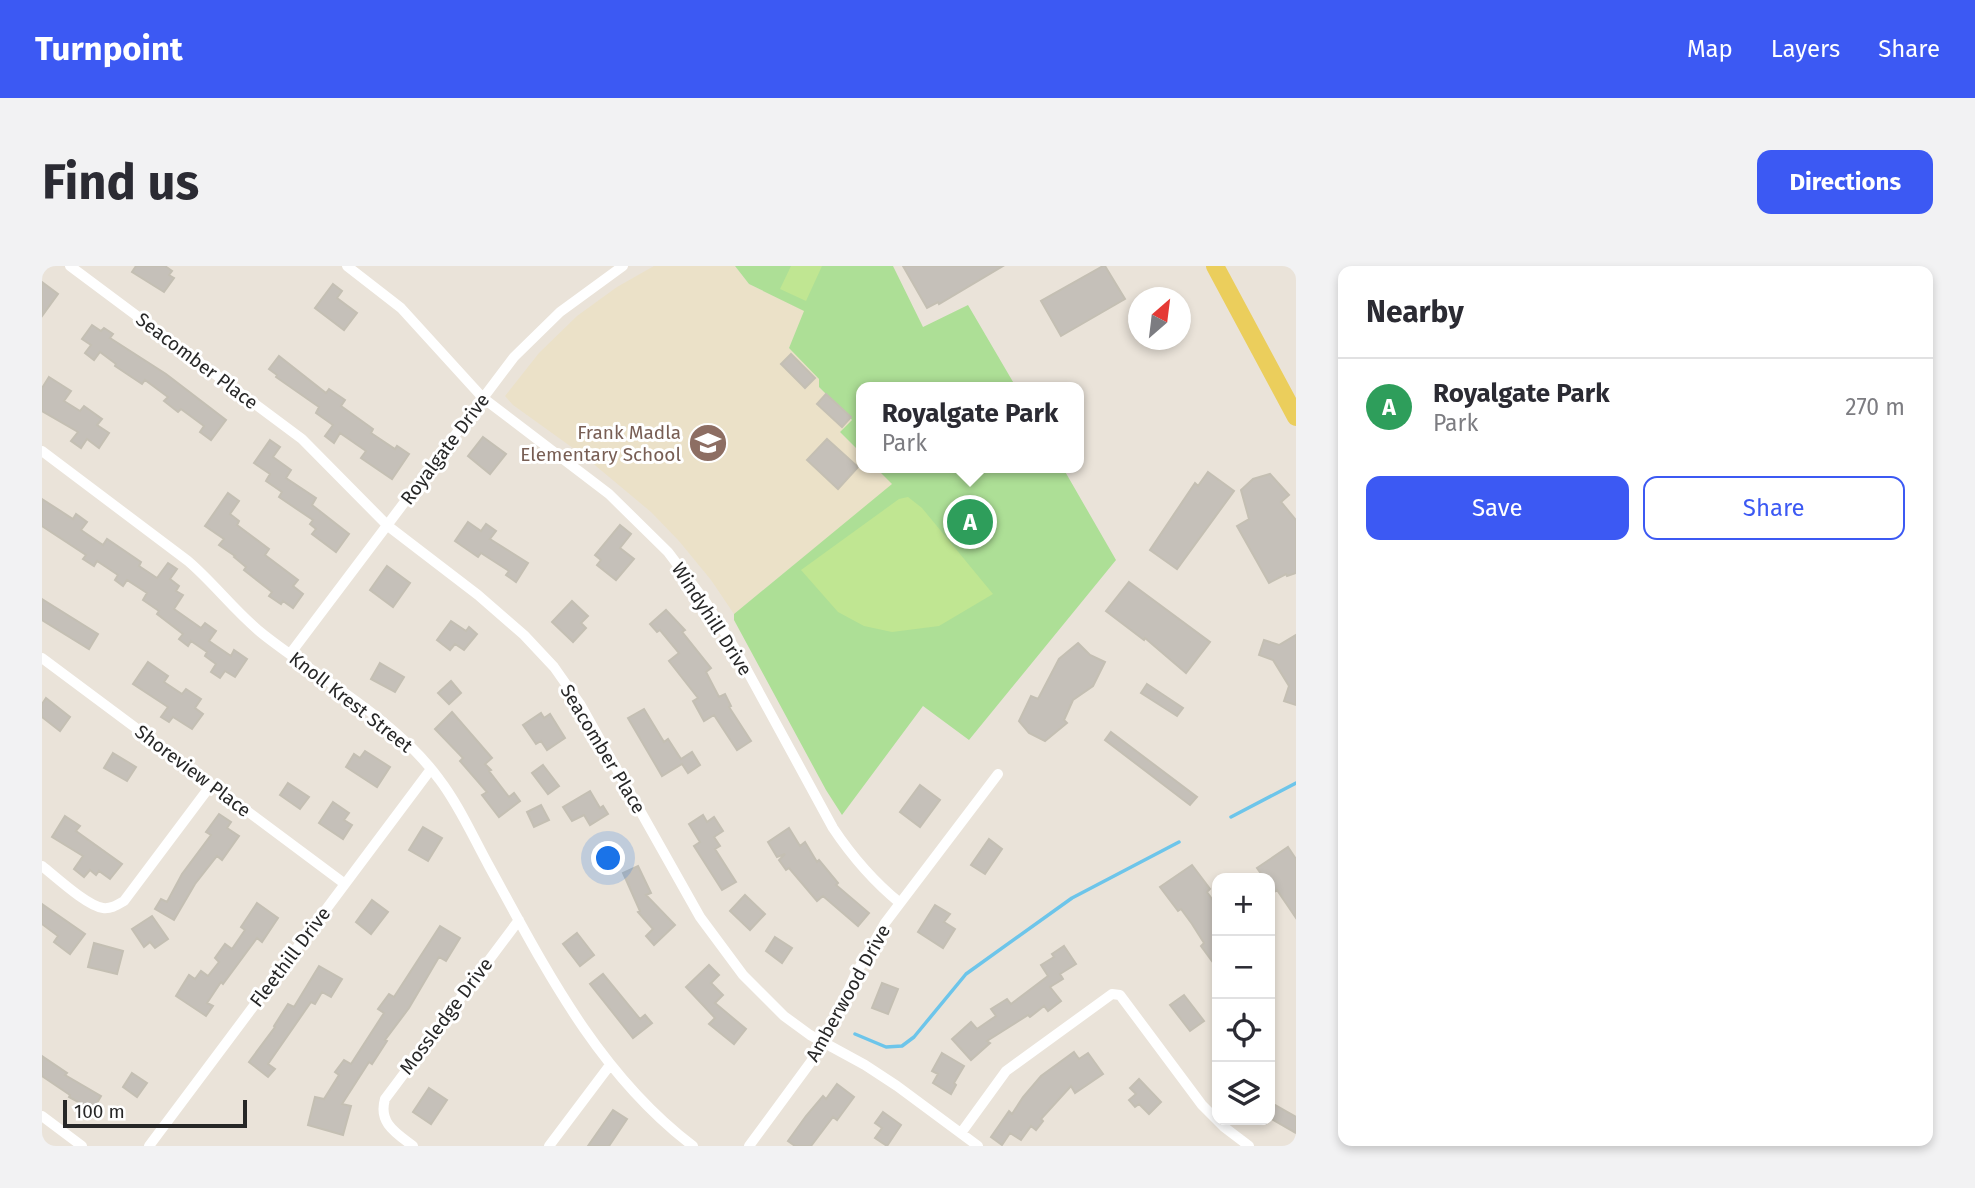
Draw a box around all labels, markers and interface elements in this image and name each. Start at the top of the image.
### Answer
text: Turnpoint [35,29,183,69]
text: Map [1687,35,1733,63]
text: Layers [1771,35,1840,63]
text: Share [1878,35,1940,63]
button: Directions [1757,150,1933,214]
text: Find us [42,153,199,212]
north arrow [1128,287,1191,350]
text: Nearby [1366,294,1464,330]
street label: Seacomber Place [132,308,262,414]
text: Royalgate Park [1433,378,1610,409]
popup [856,382,1084,473]
street label: Royalgate Drive [396,389,494,509]
text: A [1382,393,1396,421]
text: 270 m [1845,393,1905,421]
text: Royalgate Park [882,398,1058,429]
text: Park [1433,409,1478,437]
place label: Frank Madla Elementary School [520,421,681,466]
school or university icon: Frank Madla Elementary School [687,422,729,464]
text: Park [882,429,927,457]
button: Save [1366,476,1629,540]
button: Share [1643,476,1905,540]
pin: A [947,496,993,548]
street label: Windyhill Drive [667,558,757,680]
street label: Knoll Krest Street [285,647,417,757]
street label: Seacomber Place [555,680,651,818]
street label: Shoreview Place [131,720,255,822]
your location [591,841,625,875]
map controls [1212,873,1275,1125]
button: + [1212,873,1275,936]
street label: Fleethill Drive [245,902,335,1012]
street label: Amberwood Drive [801,921,895,1065]
button: − [1212,936,1275,999]
street label: Mossledge Drive [395,953,497,1079]
button: locate [1212,999,1275,1062]
button: layers [1212,1062,1275,1125]
scale bar [63,1097,247,1129]
text: 100 m [74,1100,125,1123]

